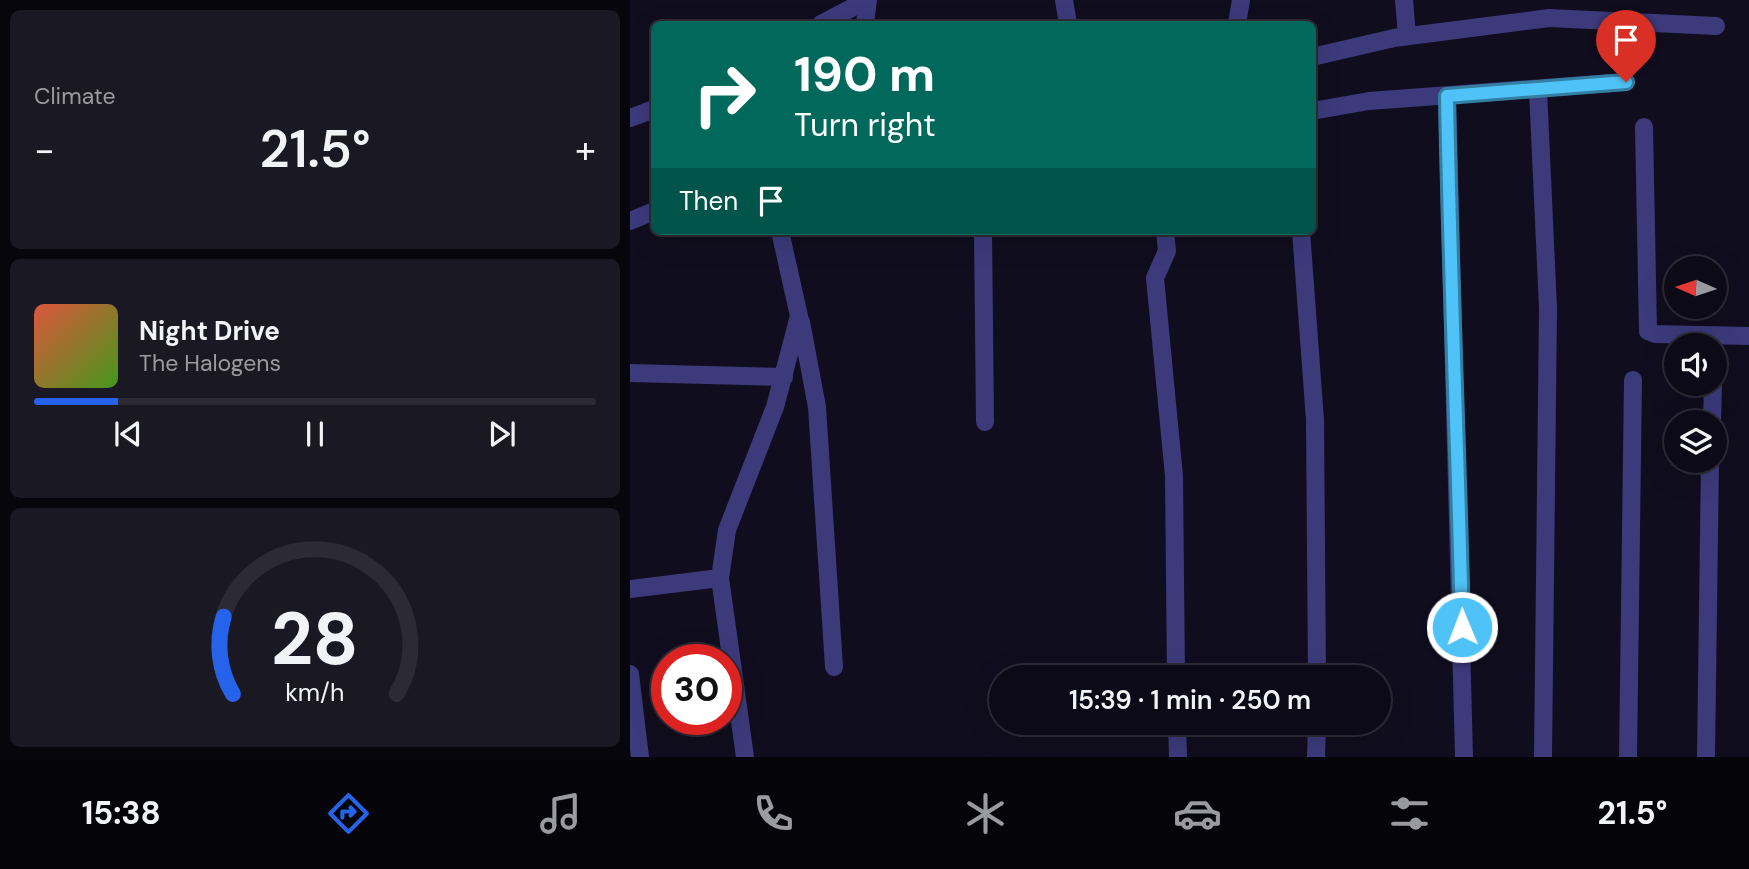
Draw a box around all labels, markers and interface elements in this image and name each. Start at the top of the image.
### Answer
pin [1596,10,1656,82]
icon: arrive [1607,21,1645,59]
text: 190 m [794,42,935,106]
icon: right [679,49,770,140]
text: Climate [34,81,116,111]
text: Turn right [794,104,936,146]
text: 21.5° [259,115,371,183]
text: − [34,125,55,175]
text: + [575,125,596,175]
icon: arrive [752,182,790,220]
text: Then [679,184,738,218]
north arrow [1664,256,1727,318]
map controls [1664,256,1727,473]
text: Night Drive [139,314,280,348]
button: sound [1664,333,1727,396]
text: The Halogens [139,348,281,378]
button: layers [1664,410,1727,473]
icon: previous [109,415,147,453]
icon: pause [296,415,334,453]
icon: next [483,415,521,453]
position arrow [1425,590,1499,664]
text: 28 [271,592,359,687]
speed limit sign: 30 [651,644,742,735]
text: km/h [285,675,345,708]
text: 15:39 · 1 min · 250 m [1069,683,1311,717]
icon: directions [324,789,373,838]
icon: music [536,789,585,838]
icon: phone [749,789,798,838]
icon: climate [961,789,1010,838]
icon: car [1173,789,1222,838]
icon: filters [1385,789,1434,838]
text: 15:38 [82,792,161,834]
text: 21.5° [1598,792,1667,834]

